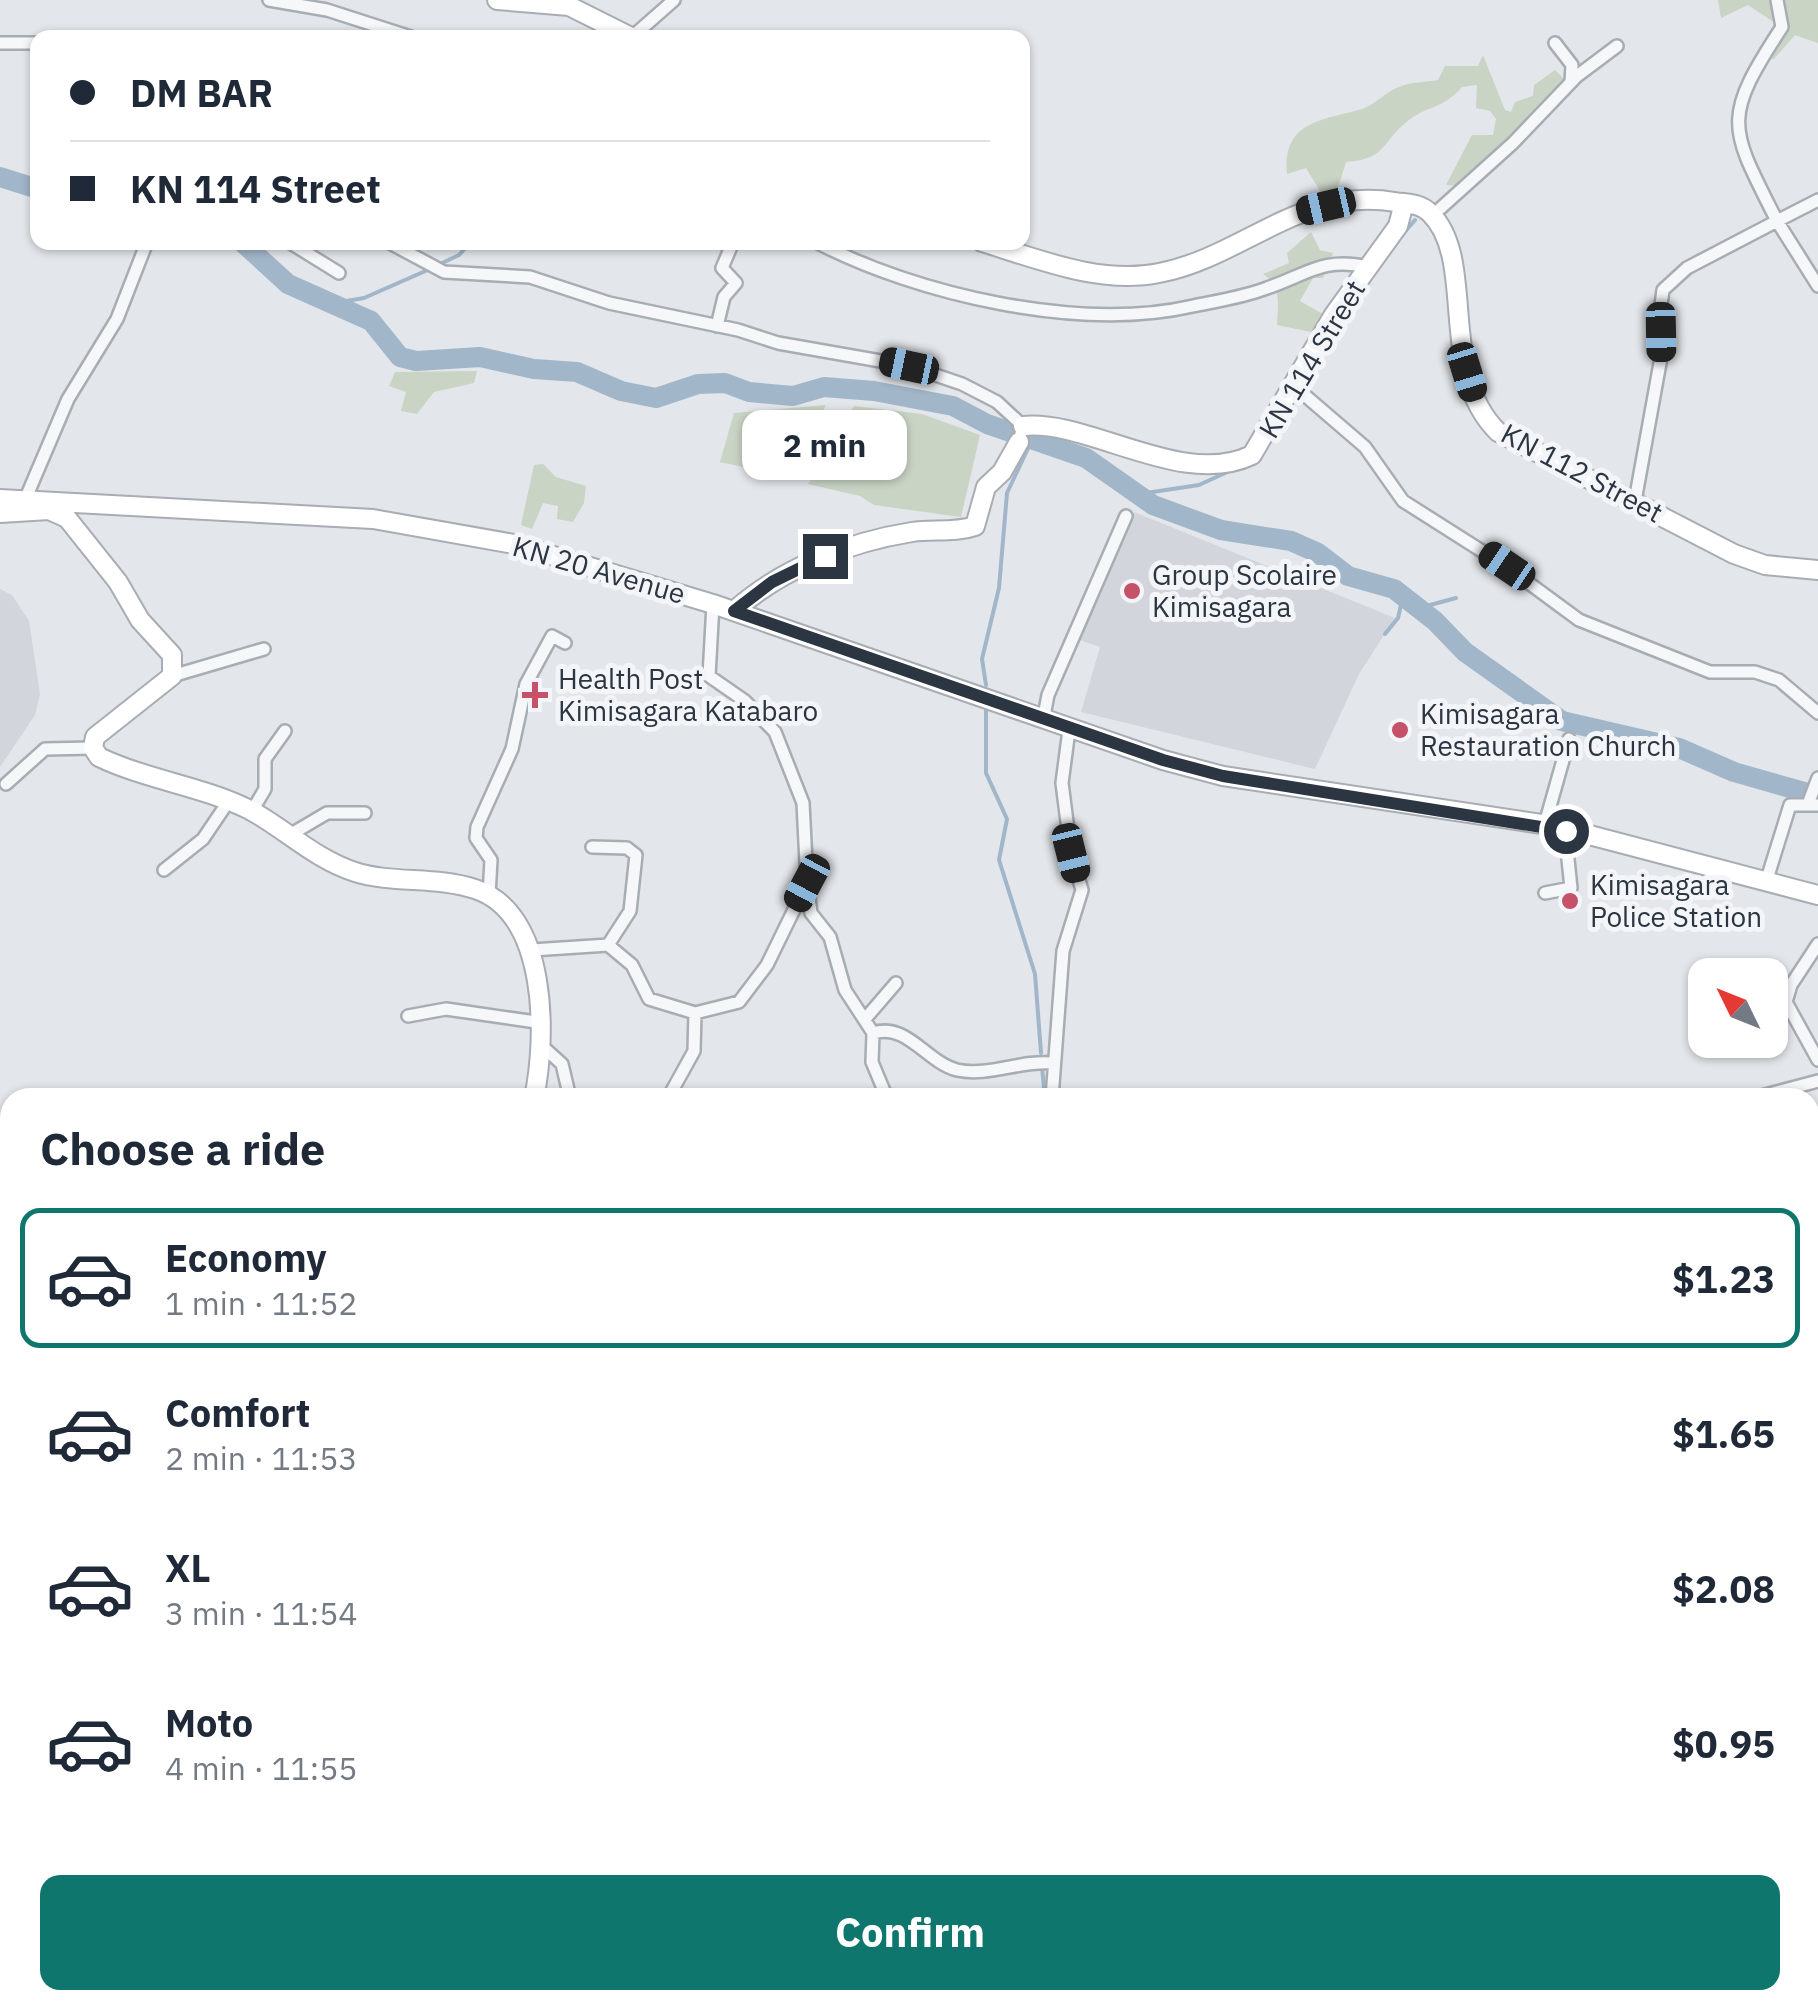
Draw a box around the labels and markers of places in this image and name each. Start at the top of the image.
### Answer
place label: Group Scolaire Kimisagara [1152,556,1337,625]
marker: Group Scolaire Kimisagara [1121,580,1143,602]
place label: Health Post Kimisagara Katabaro [558,660,818,729]
marker: Health Post Kimisagara Katabaro [522,682,548,708]
place label: Kimisagara Restauration Church [1420,695,1676,764]
marker: Kimisagara Restauration Church [1389,719,1411,741]
place label: Kimisagara Police Station [1590,866,1762,935]
marker: Kimisagara Police Station [1559,890,1581,912]

